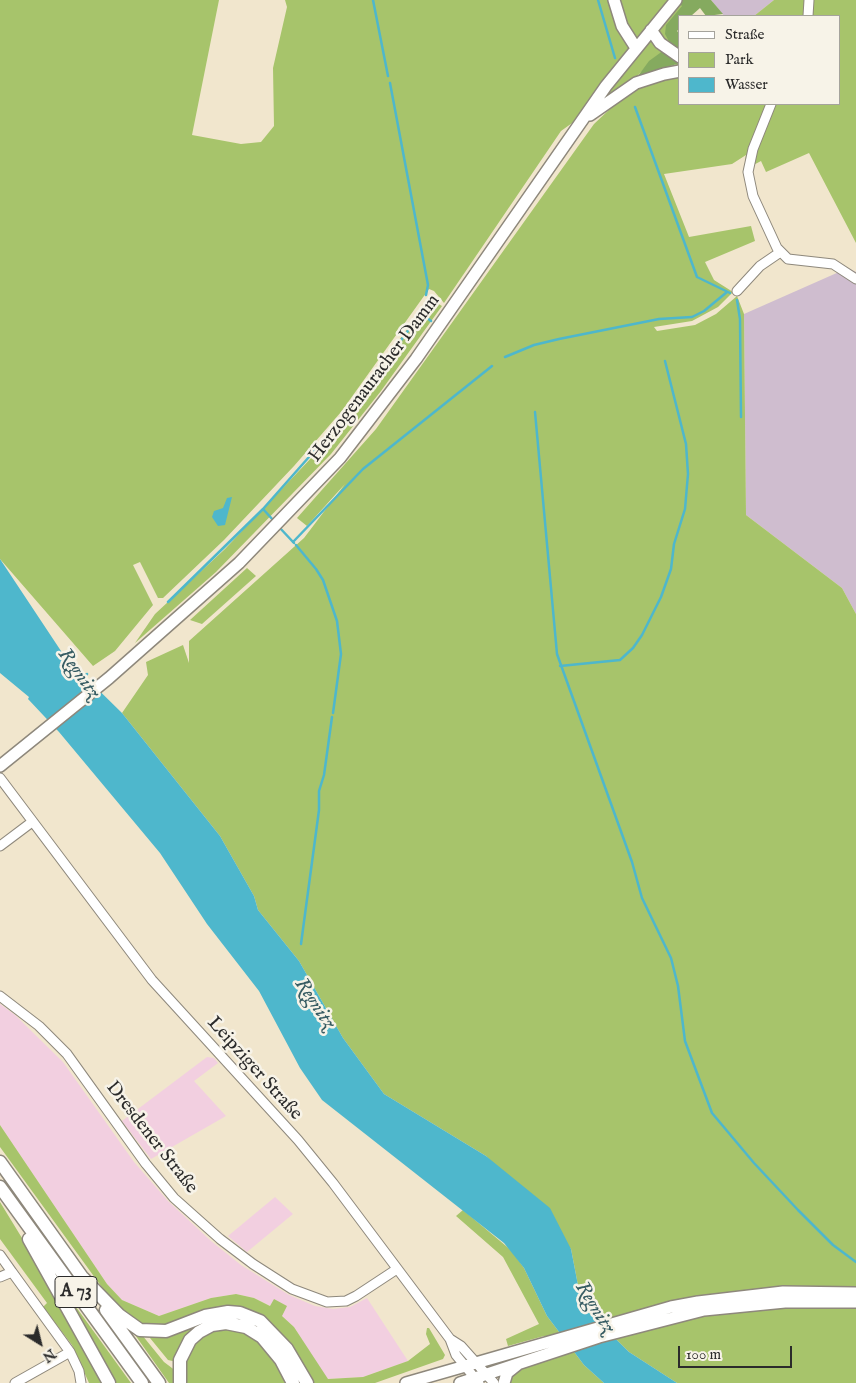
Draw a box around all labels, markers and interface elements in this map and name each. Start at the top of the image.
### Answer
legend [678,15,841,105]
text: Straße [725,25,764,44]
text: Park [725,50,754,69]
text: Wasser [725,75,768,94]
street label: Herzogenauracher Damm [304,291,446,467]
water label: Regnitz [52,644,104,704]
water label: Regnitz [288,974,340,1034]
street label: Leipziger Straße [201,1012,307,1126]
street label: Dresdener Straße [100,1077,202,1199]
road number: A 73 [55,1276,97,1308]
water label: Regnitz [569,1278,619,1338]
north arrow [15,1318,65,1368]
scale bar [681,1336,795,1368]
text: N [39,1344,59,1366]
text: 100 m [686,1345,721,1364]

